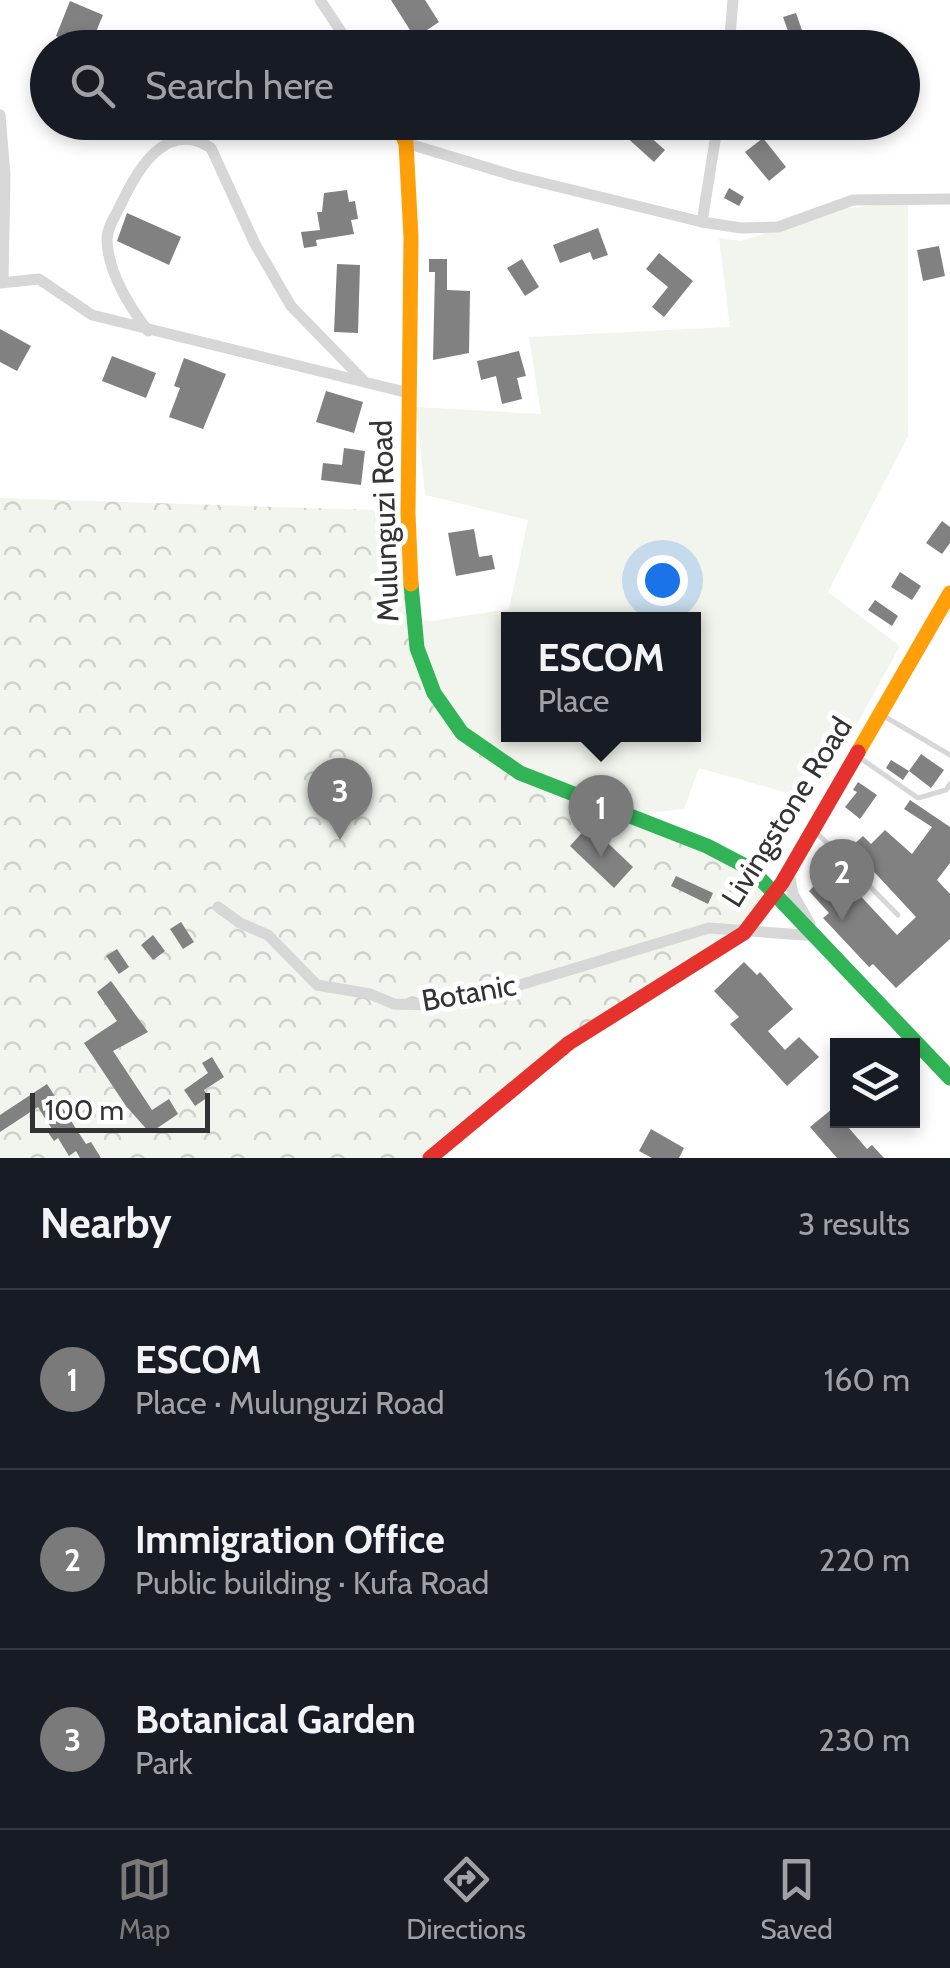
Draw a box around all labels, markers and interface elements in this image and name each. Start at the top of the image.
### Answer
search box [30,30,920,140]
icon: search [65,58,120,113]
text: Search here [145,62,334,109]
street label: Mulunguzi Road [362,419,407,623]
your location [637,555,688,606]
popup [501,612,701,742]
text: ESCOM [538,634,664,681]
text: Place [538,681,609,720]
street label: Livingstone Road [713,710,860,914]
pin: 3 [308,758,372,840]
pin: 1 [568,774,634,857]
pin: 2 [810,838,874,921]
street label: Botanic [419,966,519,1019]
map controls [830,1038,920,1128]
button: layers [830,1038,920,1128]
scale bar [30,1088,210,1132]
text: 100 m [45,1093,124,1127]
text: Nearby [40,1197,172,1249]
text: 3 results [798,1204,910,1243]
text: ESCOM [135,1336,262,1383]
text: 1 [67,1360,78,1399]
text: 160 m [824,1360,910,1399]
text: Place · Mulunguzi Road [135,1383,445,1422]
text: Immigration Office [135,1516,445,1563]
text: 2 [64,1540,81,1579]
text: 220 m [819,1540,910,1579]
text: Public building · Kufa Road [135,1563,489,1602]
text: Botanical Garden [135,1696,416,1743]
text: 3 [64,1720,81,1759]
text: 230 m [818,1720,910,1759]
text: Park [135,1743,193,1782]
tab: Map [117,1852,172,1946]
tab: Directions [406,1852,526,1946]
tab: Saved [760,1852,833,1946]

